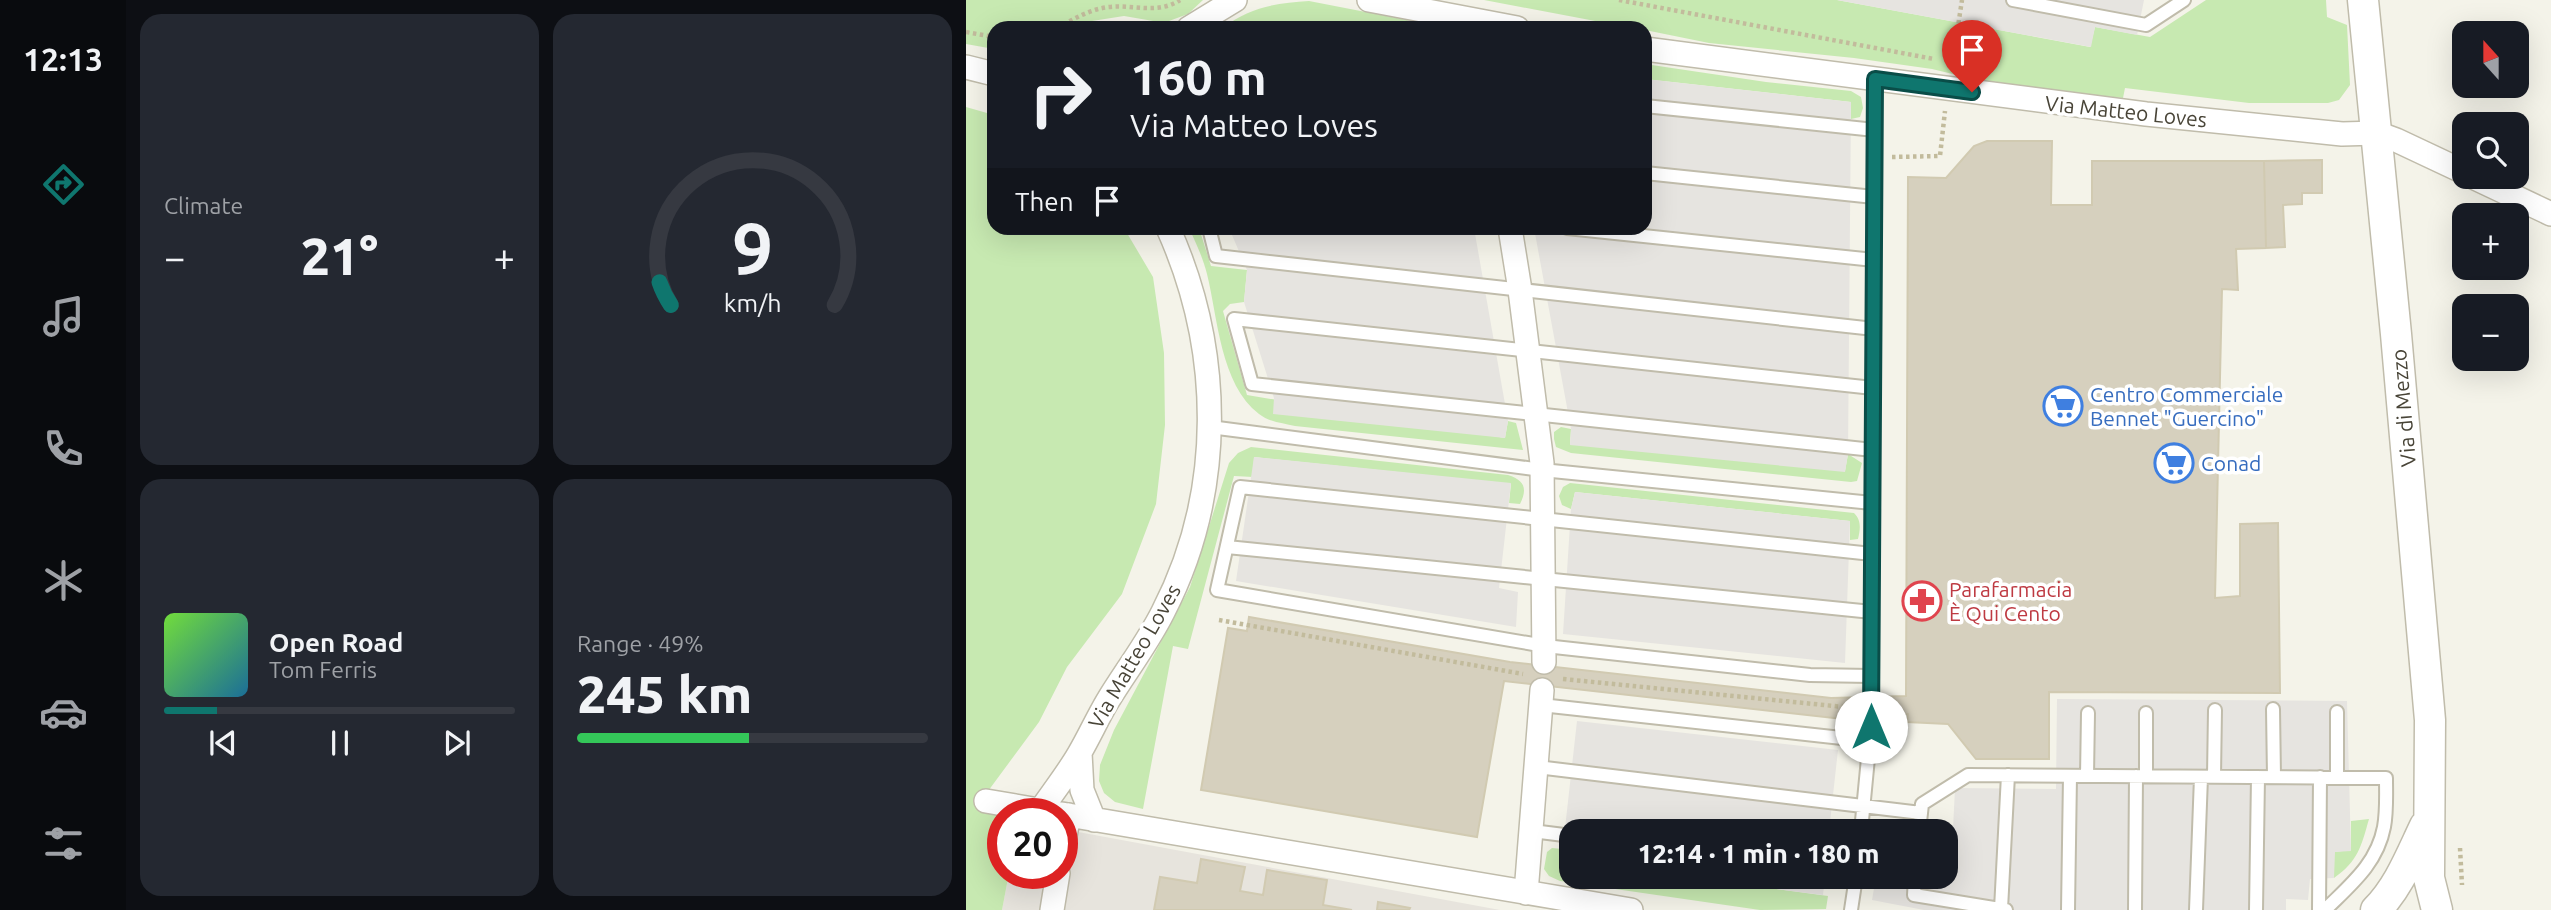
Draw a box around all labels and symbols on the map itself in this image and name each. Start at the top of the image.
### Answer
pin [1942,20,2002,92]
north arrow [2452,21,2529,98]
street label: Via Matteo Loves [2044,91,2208,131]
street label: Via di Mezzo [2386,348,2420,468]
place label: Centro Commerciale Bennet "Guercino" [2090,382,2283,430]
supermarket icon: Centro Commerciale Bennet "Guercino" [2042,385,2084,427]
supermarket icon: Conad [2153,442,2195,484]
place label: Conad [2201,451,2261,475]
place label: Parafarmacia È Qui Cento [1949,577,2072,625]
street label: Via Matteo Loves [1083,580,1185,732]
pharmacy icon: Parafarmacia È Qui Cento [1901,580,1943,622]
position arrow [1834,690,1908,764]
speed limit sign: 20 [987,798,1078,889]

